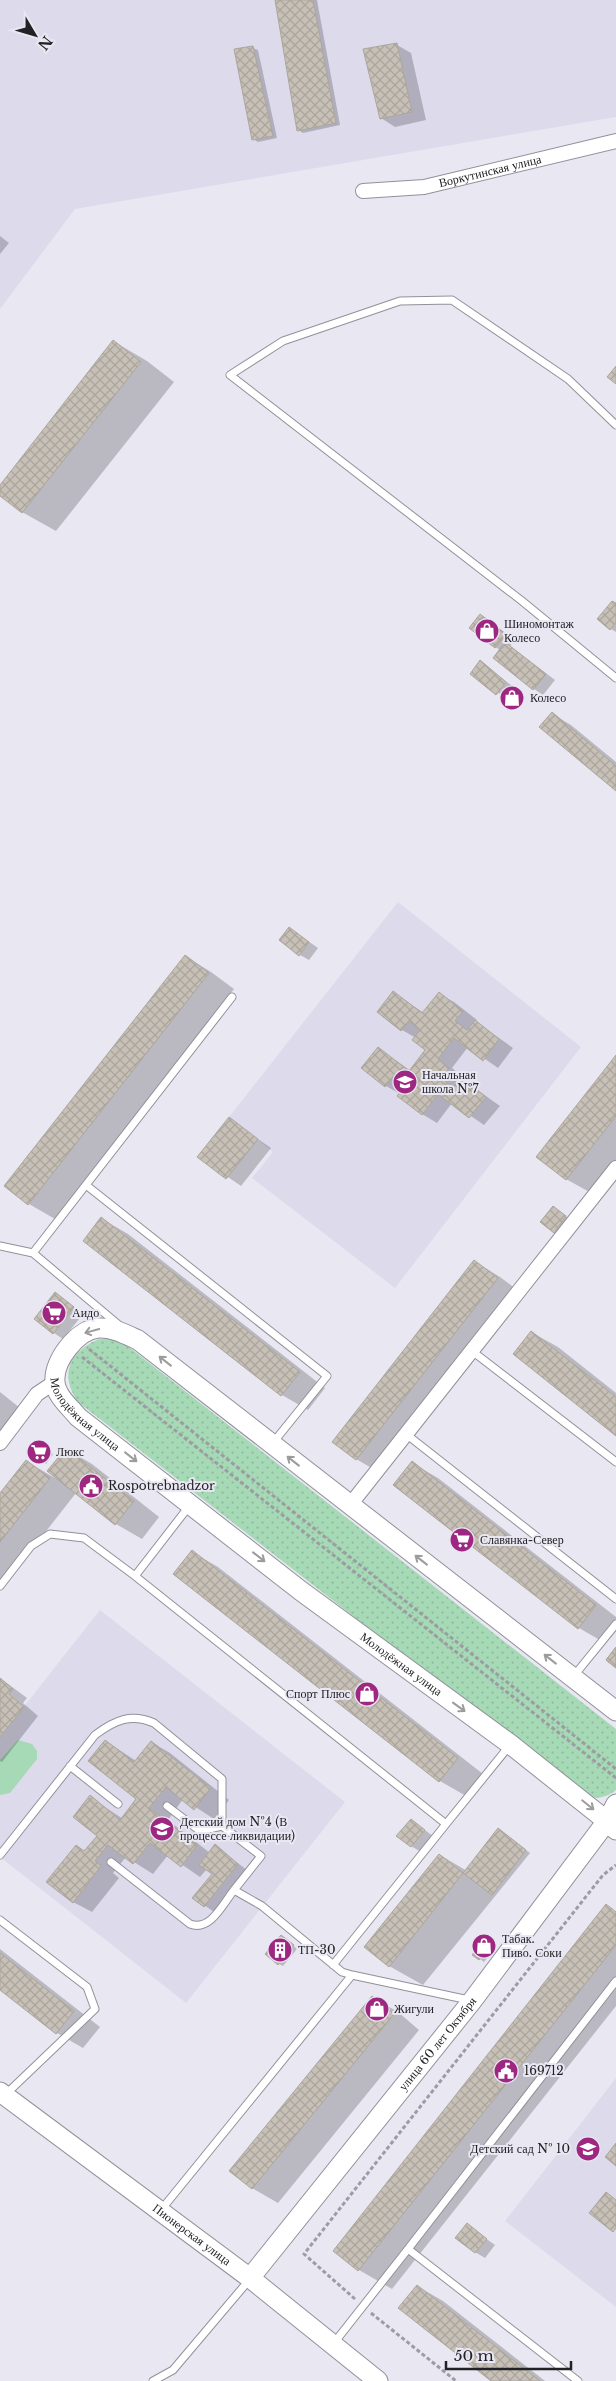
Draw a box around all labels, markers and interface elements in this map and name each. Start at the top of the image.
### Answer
north arrow [10,10,60,60]
text: N [34,32,56,54]
street label: Воркутинская улица [437,151,543,190]
place label: Шиномонтаж Колесо [504,616,574,645]
shop icon: Шиномонтаж Колесо [474,618,500,644]
shop icon: Колесо [499,685,525,711]
place label: Колесо [530,690,566,705]
place label: Начальная школа №7 [422,1067,479,1096]
school or university icon: Начальная школа №7 [392,1069,418,1095]
supermarket icon: Аидо [41,1300,67,1326]
place label: Аидо [72,1305,99,1320]
one-way arrow [84,1326,100,1336]
one-way arrow [158,1356,171,1367]
street label: Молодёжная улица [48,1377,124,1454]
supermarket icon: Люкс [26,1439,52,1465]
place label: Люкс [56,1444,84,1459]
one-way arrow [124,1452,137,1463]
one-way arrow [287,1455,300,1466]
public building icon: Rospotrebnadzor [78,1473,104,1499]
place label: Rospotrebnadzor [108,1478,215,1493]
supermarket icon: Славянка-Север [449,1527,475,1553]
place label: Славянка-Север [480,1532,564,1547]
one-way arrow [252,1552,265,1563]
one-way arrow [415,1555,428,1566]
street label: Молодёжная улица [357,1629,446,1699]
one-way arrow [544,1654,557,1665]
shop icon: Спорт Плюс [354,1681,380,1707]
place label: Спорт Плюс [286,1686,350,1701]
one-way arrow [452,1701,465,1712]
one-way arrow [581,1800,594,1811]
place label: Детский дом №4 (В процессе ликвидации) [180,1814,295,1843]
school or university icon: Детский дом №4 (В процессе ликвидации) [149,1816,175,1842]
place label: Табак. Пиво. Соки [502,1931,562,1960]
shop icon: Табак. Пиво. Соки [471,1933,497,1959]
building icon: ТП-30 [267,1937,293,1963]
place label: ТП-30 [298,1942,336,1957]
street label: улица 60 лет Октября [395,1994,480,2093]
shop icon: Жигули [364,1996,390,2022]
place label: Жигули [394,2001,435,2016]
public building icon: 169712 [493,2058,519,2084]
place label: 169712 [524,2063,564,2078]
school or university icon: Детский сад № 10 [575,2136,601,2162]
place label: Детский сад № 10 [470,2141,570,2156]
street label: Пионерская улица [150,2200,235,2269]
scale bar [446,2338,571,2370]
text: 50 m [454,2346,494,2365]

